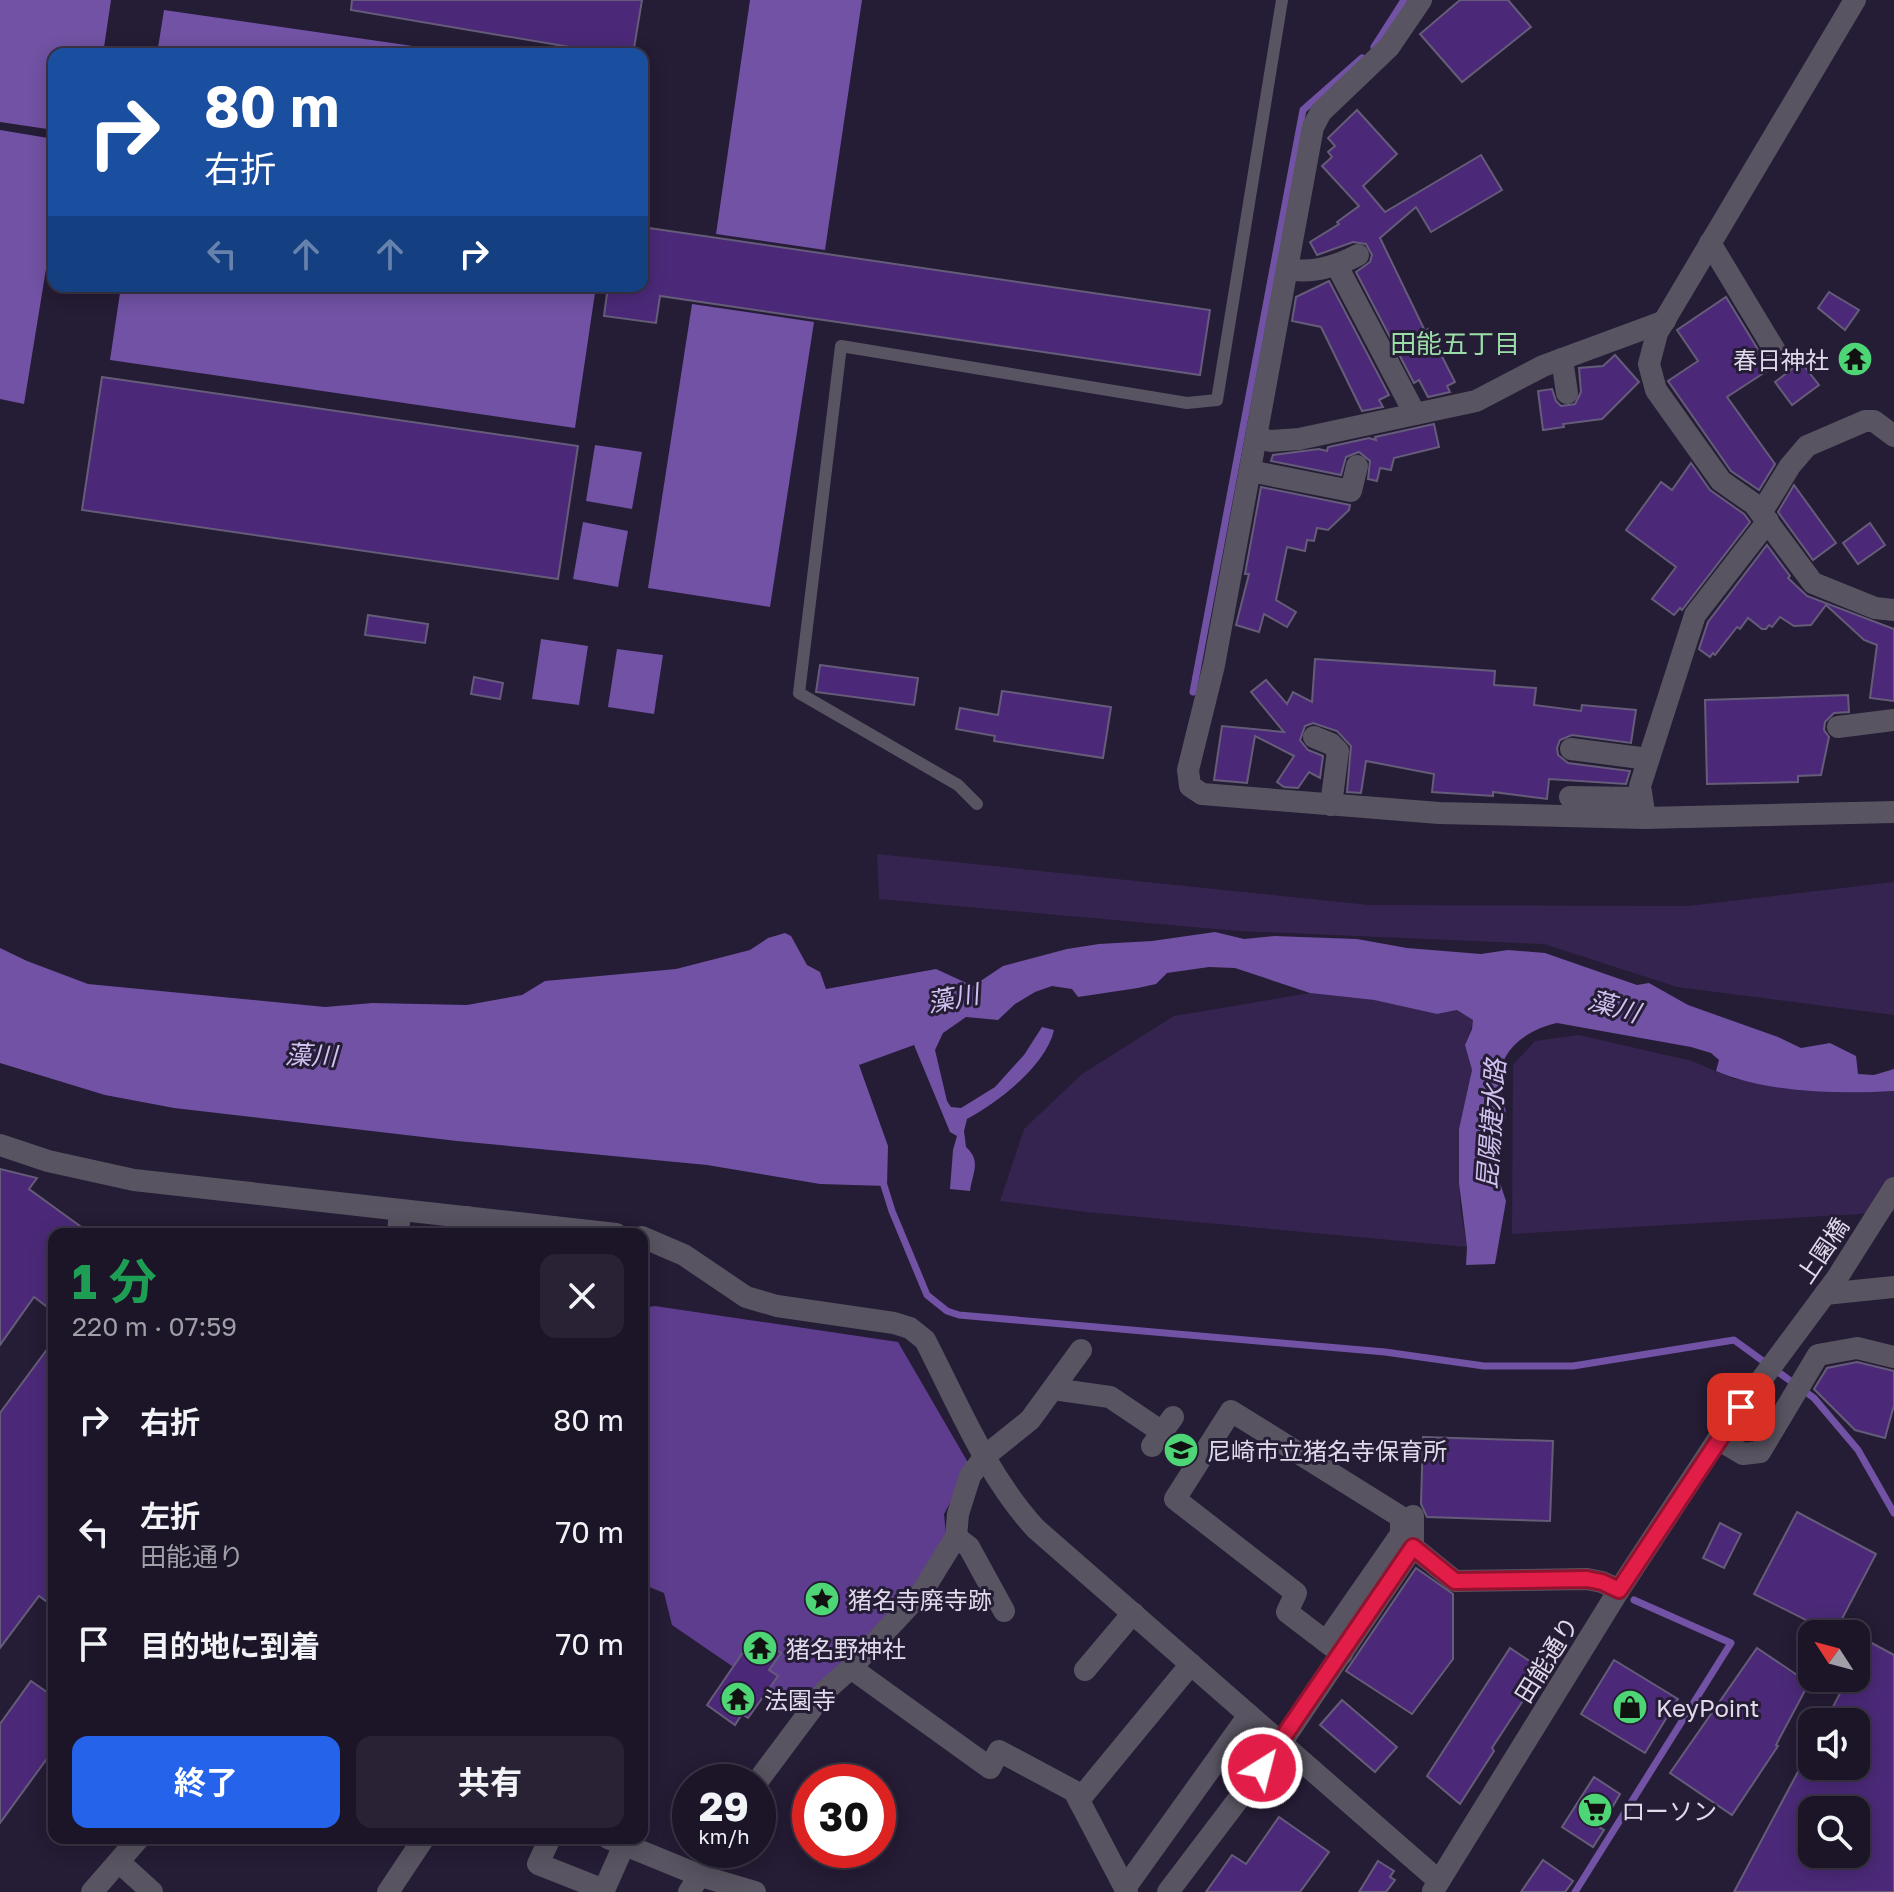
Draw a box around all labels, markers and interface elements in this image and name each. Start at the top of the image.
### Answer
text: 80 m [204,72,339,139]
icon: right [72,80,176,184]
text: 右折 [204,147,276,190]
icon: left [200,232,244,276]
icon: ahead [284,232,328,276]
icon: ahead [368,232,412,276]
icon: right [452,232,496,276]
district label: 田能五丁目 [1390,328,1520,359]
temple icon: 春日神社 [1836,340,1874,378]
place label: 春日神社 [1733,345,1829,374]
water label: 藻川 [925,977,984,1018]
water label: 藻川 [1585,984,1646,1029]
water label: 藻川 [284,1039,341,1072]
water label: 昆陽捷水路 [1471,1056,1511,1190]
street label: 上園橋 [1790,1212,1854,1288]
text: 1 分 [72,1252,157,1310]
button: close [540,1254,624,1338]
text: 220 m · 07:59 [72,1311,237,1342]
pin [1707,1373,1775,1441]
icon: arrive [1719,1385,1763,1429]
icon: right [72,1398,116,1442]
text: 80 m [553,1402,624,1438]
text: 右折 [140,1404,200,1440]
school or university icon: 尼崎市立猪名寺保育所 [1162,1431,1200,1469]
place label: 尼崎市立猪名寺保育所 [1207,1436,1447,1465]
text: 左折 [140,1498,200,1534]
icon: left [72,1510,116,1554]
text: 70 m [555,1514,624,1550]
text: 田能通り [140,1541,244,1572]
place icon: 猪名寺廃寺跡 [803,1580,841,1618]
place label: 猪名寺廃寺跡 [848,1585,992,1614]
street label: 田能通り [1508,1611,1584,1707]
north arrow [1798,1620,1870,1692]
map controls [1798,1620,1870,1868]
icon: arrive [72,1622,116,1666]
text: 70 m [555,1626,624,1662]
text: 目的地に到着 [140,1628,320,1664]
temple icon: 猪名野神社 [741,1629,779,1667]
place label: 猪名野神社 [786,1634,906,1663]
temple icon: 法園寺 [719,1680,757,1718]
place label: 法園寺 [764,1685,836,1714]
shop icon: KeyPoint [1611,1688,1649,1726]
place label: KeyPoint [1656,1693,1759,1722]
button: sound [1798,1708,1870,1780]
position arrow [1220,1726,1304,1810]
button: 終了 [72,1736,340,1828]
button: 共有 [356,1736,624,1828]
speed limit sign: 30 [792,1764,896,1868]
text: 29 [699,1782,749,1830]
supermarket icon: ローソン [1576,1791,1614,1829]
place label: ローソン [1621,1796,1717,1825]
button: search [1798,1796,1870,1868]
text: km/h [699,1824,749,1848]

